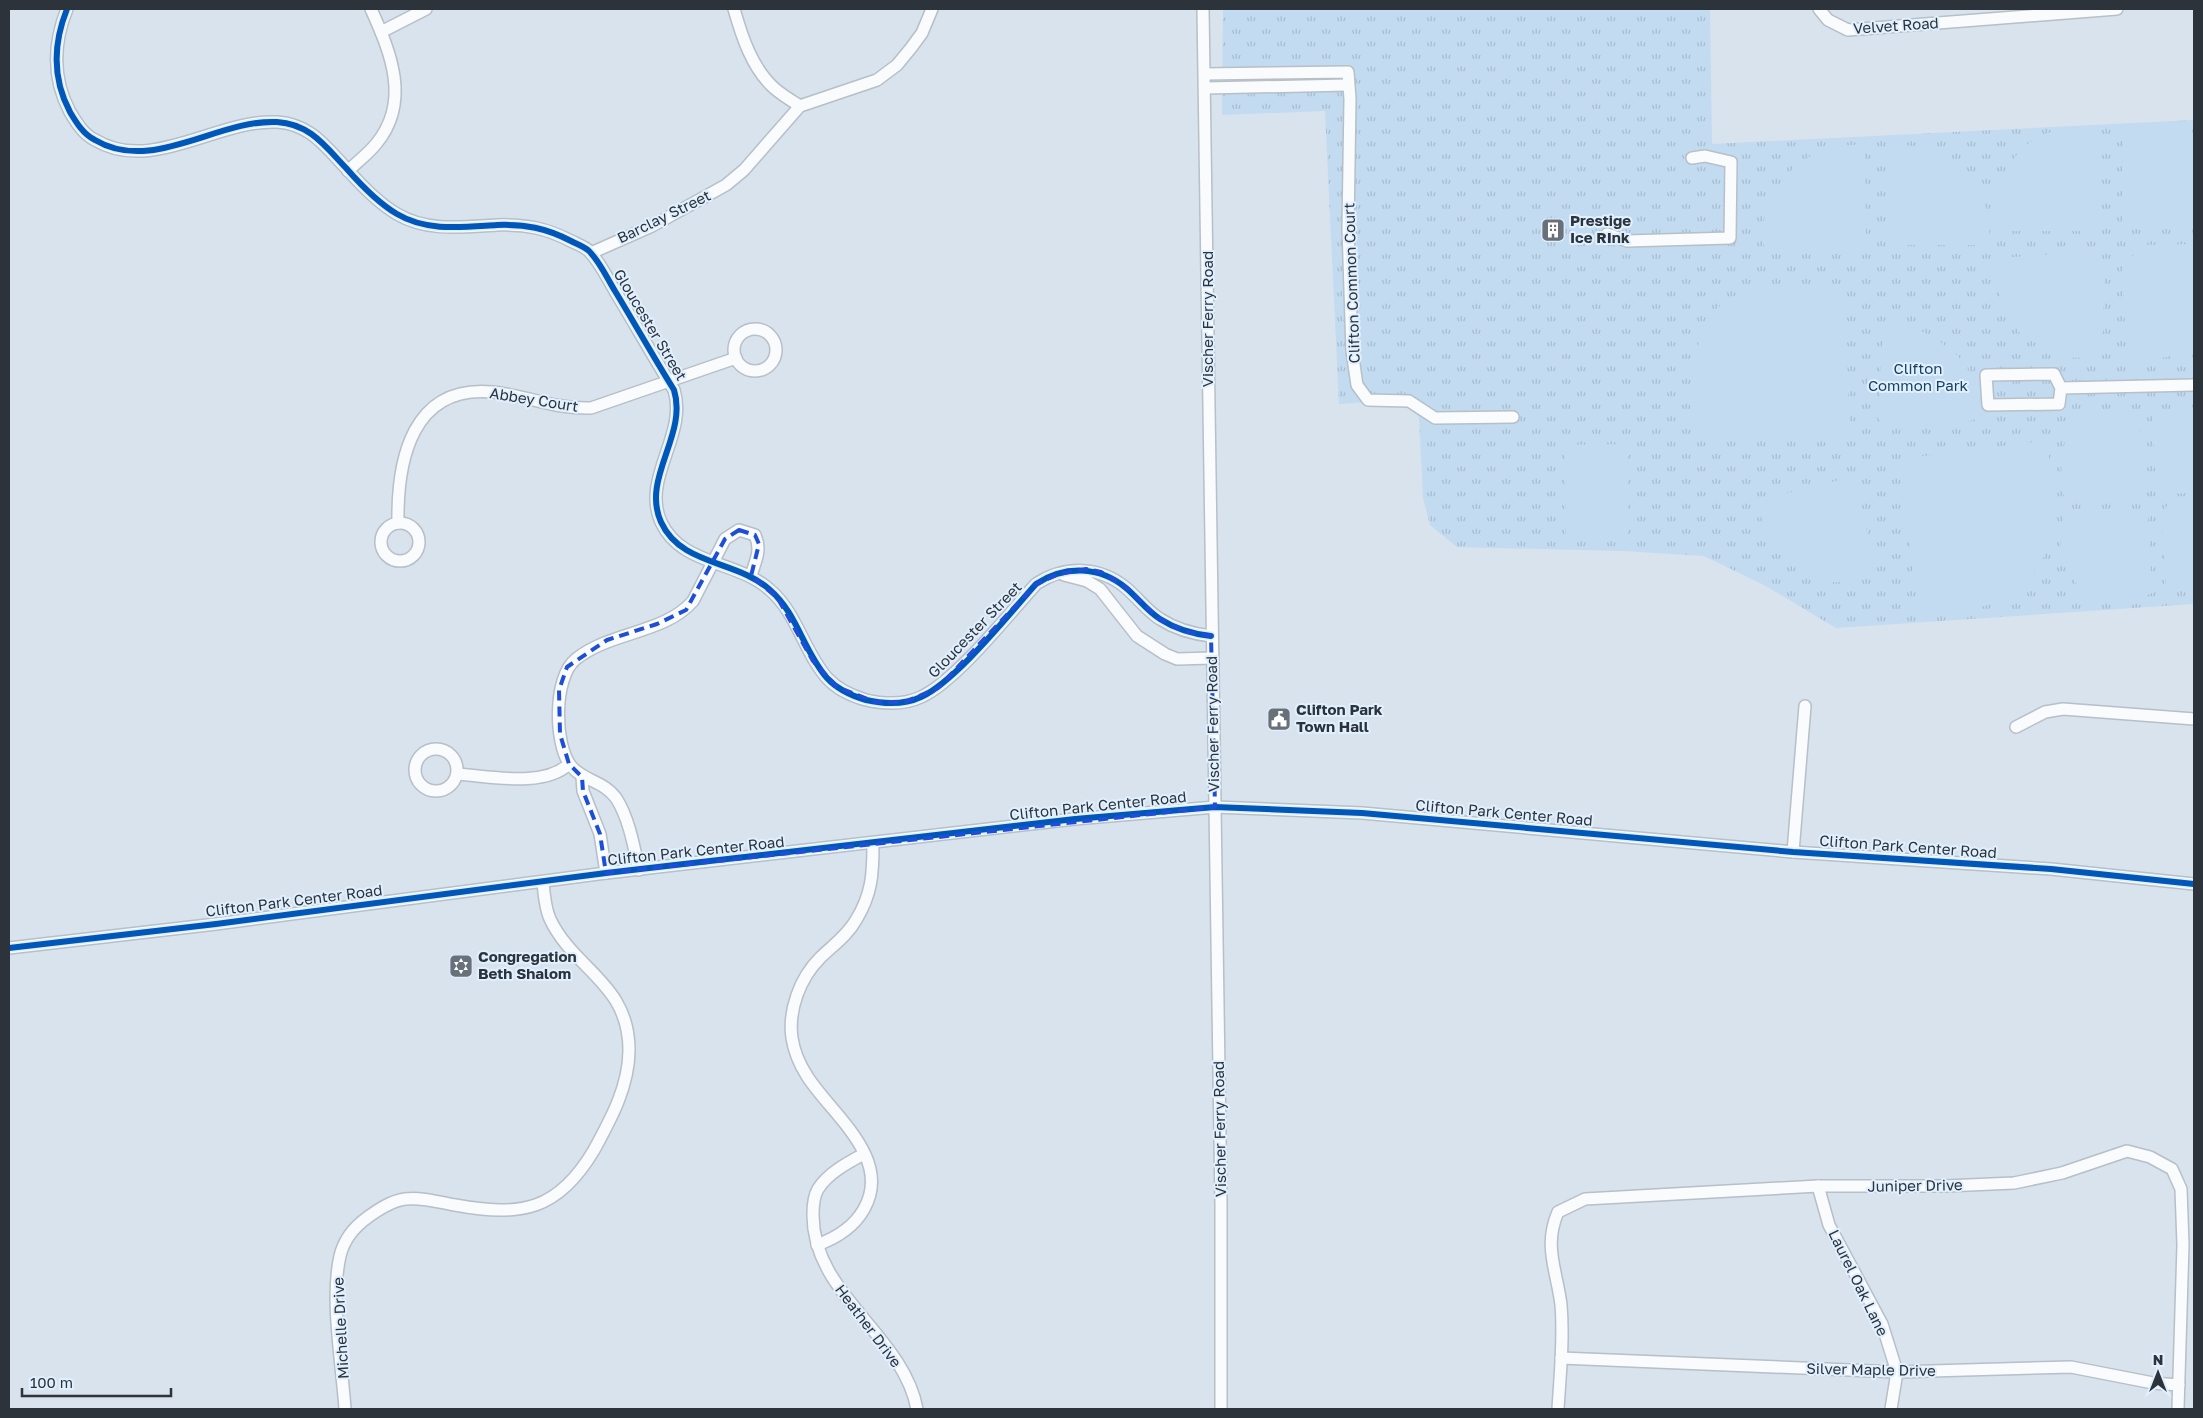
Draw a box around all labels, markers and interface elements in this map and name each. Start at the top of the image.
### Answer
street label: Velvet Road [1853,13,1939,37]
street label: Barclay Street [614,186,713,247]
street label: Clifton Common Court [1339,202,1363,364]
place label: Prestige Ice RInk [1570,211,1631,246]
building icon: Prestige Ice RInk [1540,217,1566,243]
street label: Vischer Ferry Road [1198,251,1216,387]
street label: Gloucester Street [610,265,691,383]
park label: Clifton Common Park [1868,359,1969,394]
street label: Abbey Court [489,383,580,415]
street label: Gloucester Street [924,577,1025,681]
street label: Vischer Ferry Road [1202,656,1222,792]
place label: Clifton Park Town Hall [1296,700,1383,735]
public building icon: Clifton Park Town Hall [1266,706,1292,732]
street label: Clifton Park Center Road [1009,787,1187,823]
street label: Clifton Park Center Road [1415,795,1593,829]
street label: Clifton Park Center Road [1819,831,1997,861]
street label: Clifton Park Center Road [607,832,785,868]
street label: Clifton Park Center Road [205,880,383,920]
place label: Congregation Beth Shalom [478,947,577,982]
synagogue icon: Congregation Beth Shalom [448,953,474,979]
street label: Vischer Ferry Road [1209,1061,1229,1197]
street label: Juniper Drive [1867,1175,1963,1195]
street label: Laurel Oak Lane [1825,1226,1893,1339]
street label: Michelle Drive [328,1276,352,1380]
street label: Heather Drive [832,1280,906,1371]
north arrow [2133,1348,2183,1398]
text: N [2153,1351,2163,1368]
street label: Silver Maple Drive [1806,1359,1936,1379]
scale bar [22,1366,171,1398]
text: 100 m [30,1373,73,1391]

